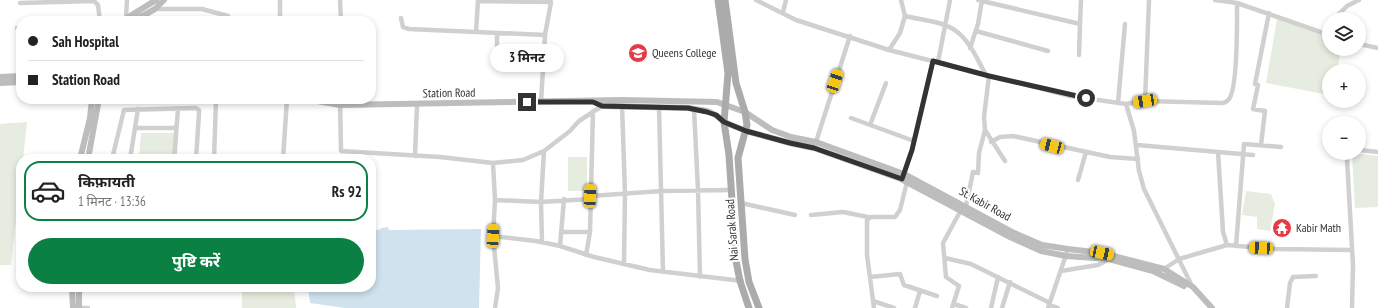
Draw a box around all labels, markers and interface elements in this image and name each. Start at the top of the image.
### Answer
map controls [1322,12,1366,160]
button: layers [1322,12,1366,56]
text: Sah Hospital [52,32,119,51]
school or university icon: Queens College [627,42,649,64]
callout: 3 मिनट [490,44,564,72]
place label: Queens College [652,45,716,60]
text: 3 मिनट [509,49,545,66]
button: + [1322,64,1366,108]
car [826,68,844,94]
text: Station Road [52,70,120,89]
street label: Station Road [423,85,475,100]
route start [1077,89,1095,107]
route end [518,93,536,111]
car [1132,93,1158,109]
button: − [1322,116,1366,160]
car [1039,137,1065,155]
text: किफ़ायती [78,172,135,191]
icon: car [30,173,66,209]
text: Rs 92 [332,182,362,201]
street label: St. Kabir Road [957,183,1014,224]
car [584,184,596,208]
text: 1 मिनट · 13:36 [78,193,146,210]
street label: Nai Sarak Road [722,199,741,261]
temple icon: Kabir Math [1271,217,1293,239]
place label: Kabir Math [1296,220,1341,235]
car [486,224,500,248]
button: पुष्टि करें [28,238,364,284]
car [1249,241,1273,255]
car [1089,245,1115,261]

